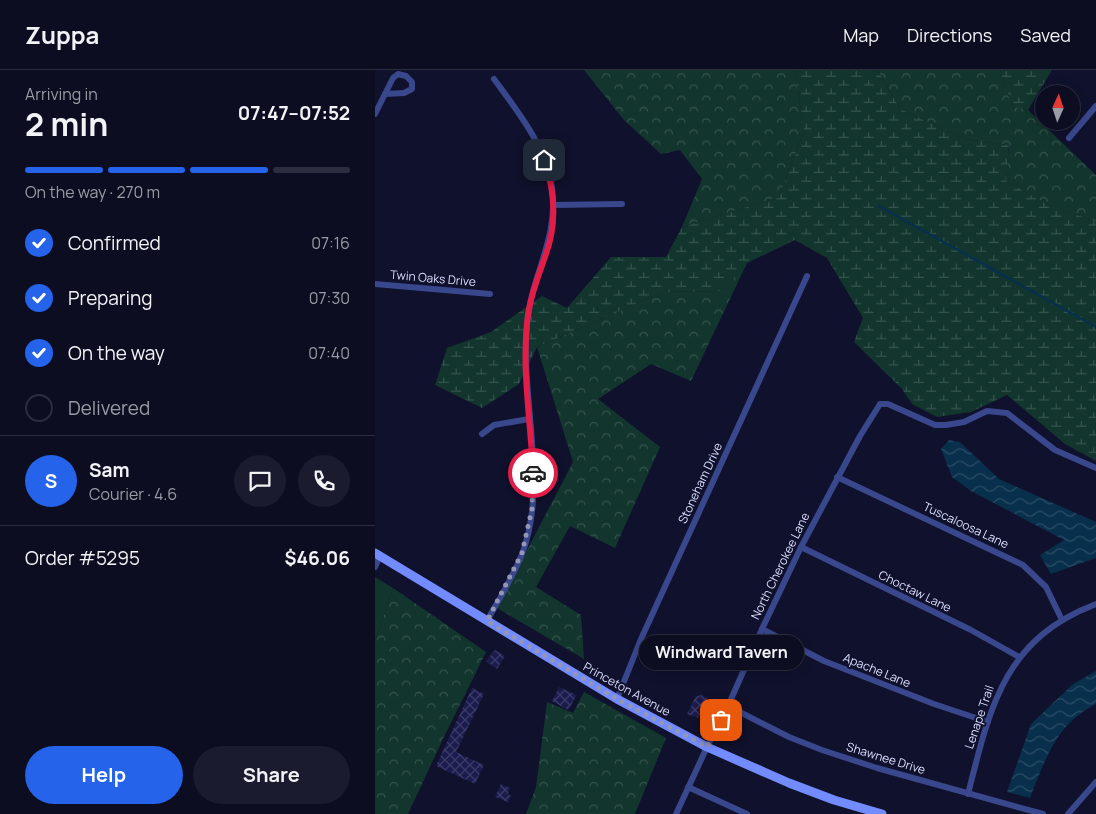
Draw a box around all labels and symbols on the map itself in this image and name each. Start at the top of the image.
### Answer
north arrow [1035,85,1080,130]
pin [523,139,565,181]
street label: Twin Oaks Drive [389,266,477,290]
street label: Stoneham Drive [674,440,726,526]
courier [508,448,558,498]
street label: Tuscaloosa Lane [921,498,1011,552]
street label: North Cherokee Lane [747,510,813,622]
street label: Choctaw Lane [876,566,954,616]
callout: Windward Tavern [639,635,803,670]
street label: Apache Lane [841,649,913,691]
street label: Princeton Avenue [580,658,674,720]
street label: Lenape Trail [960,683,998,751]
pin [700,699,742,741]
street label: Shawnee Drive [844,738,928,778]

